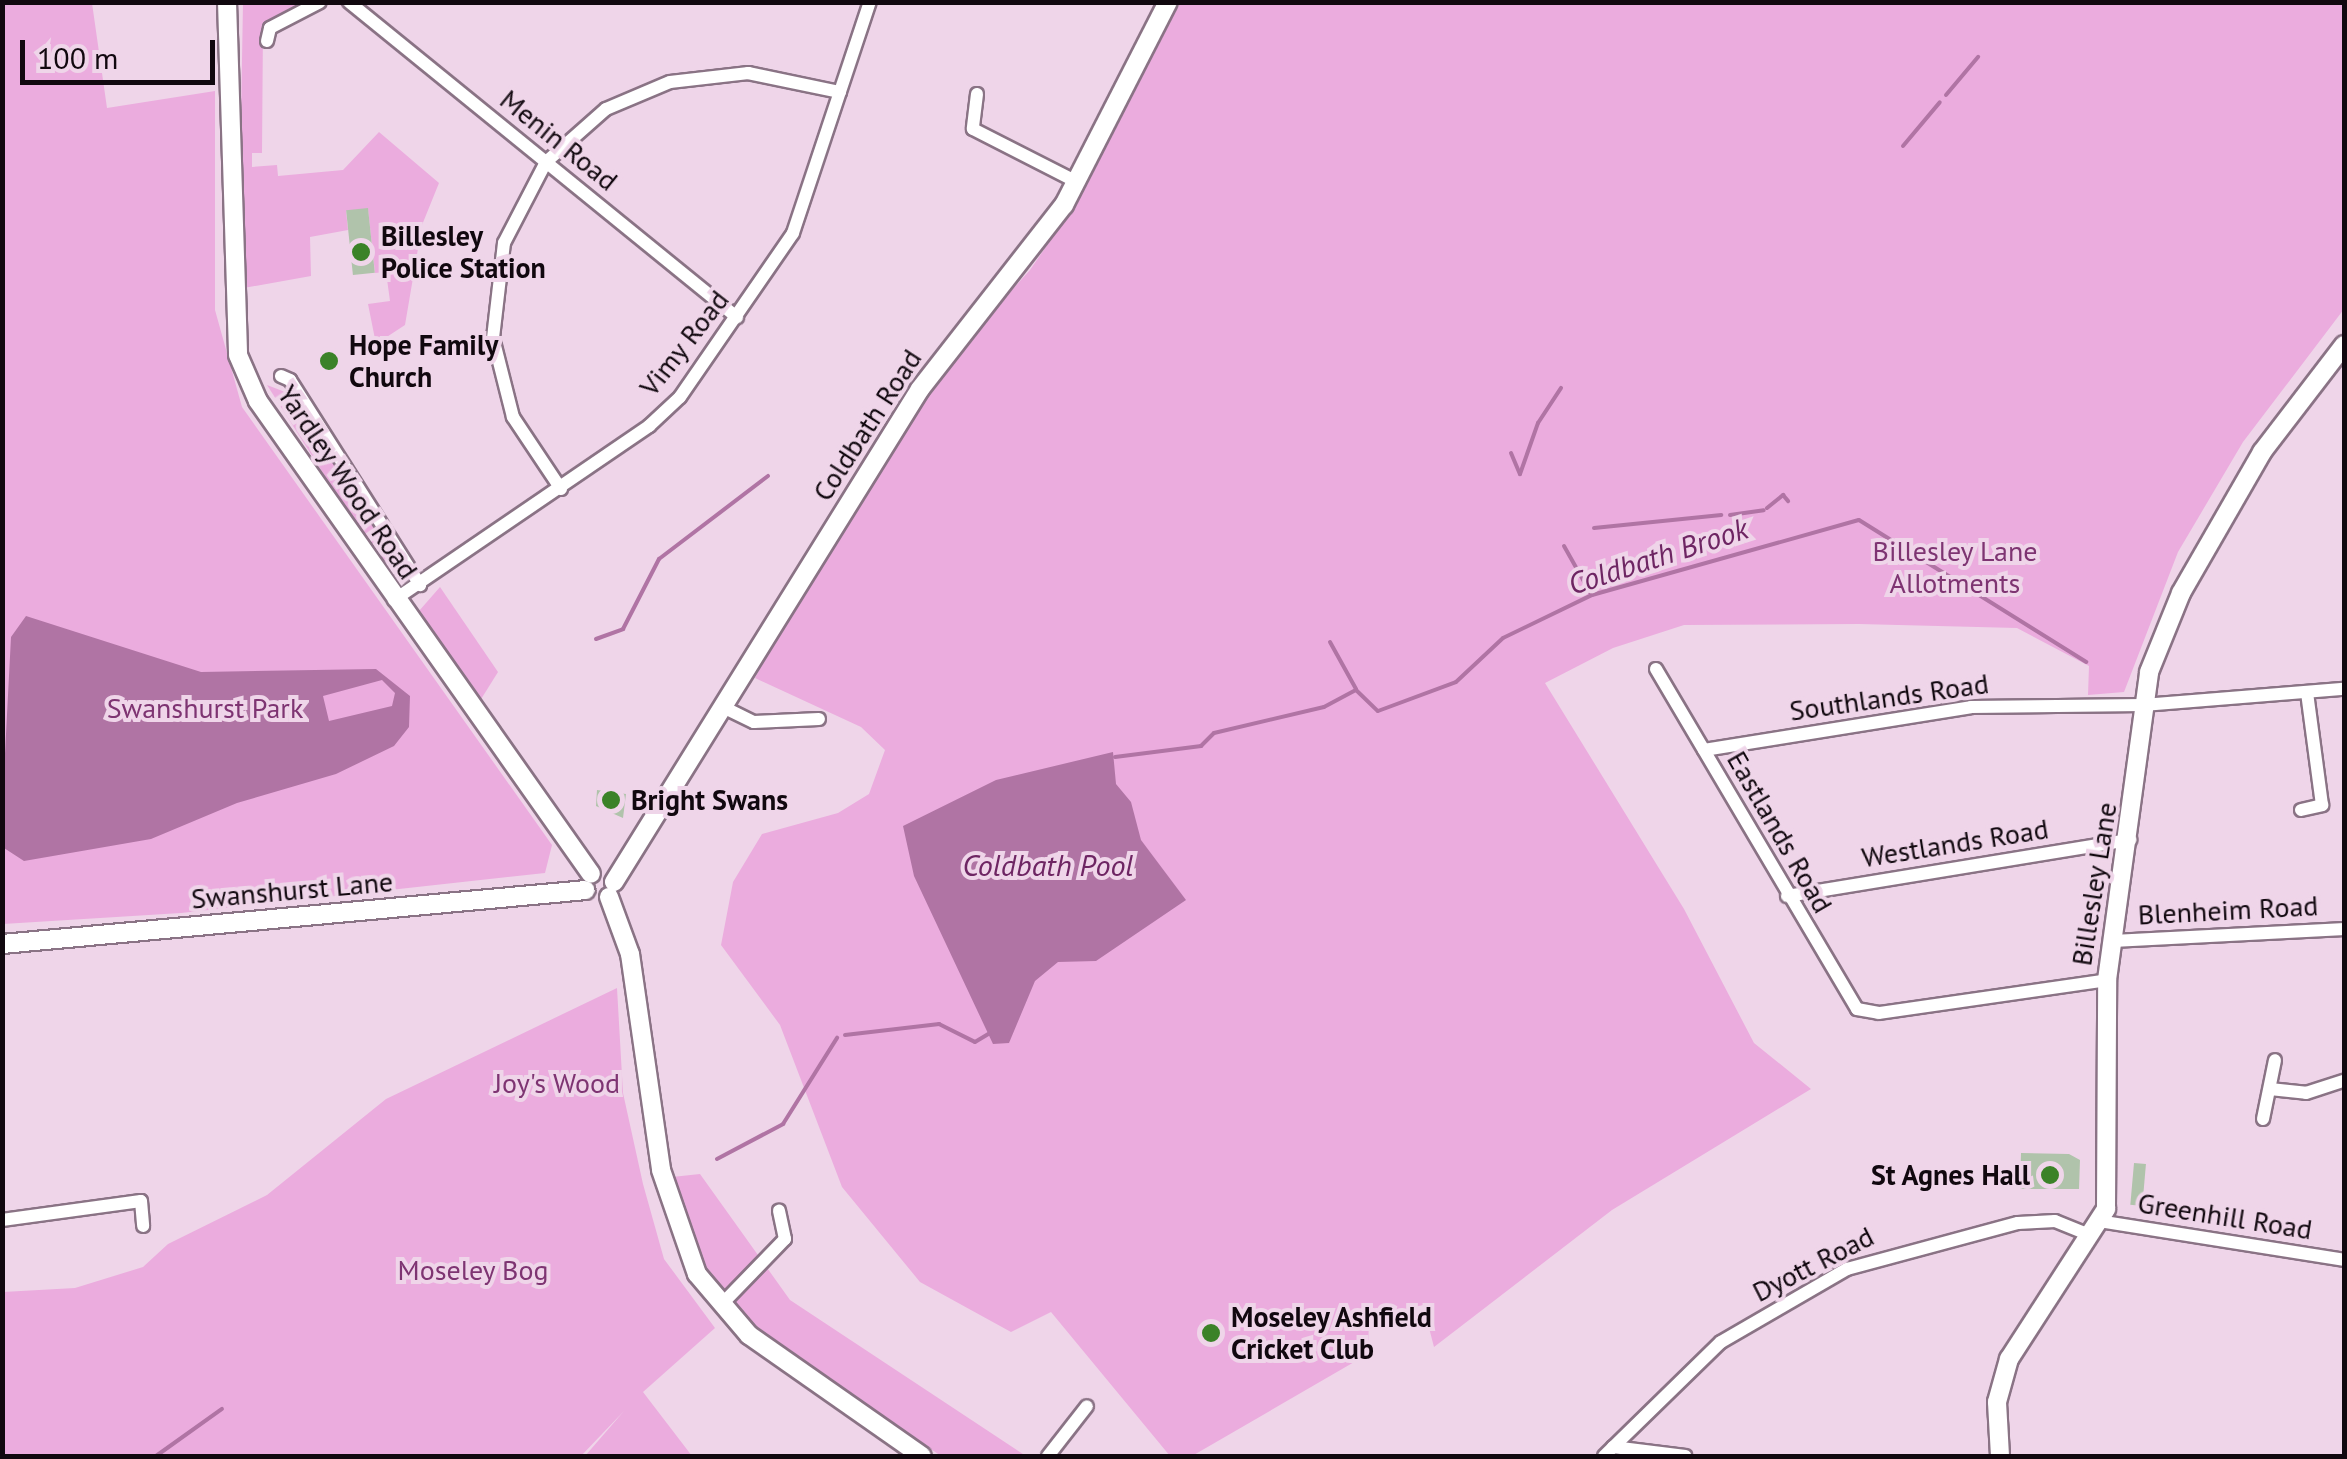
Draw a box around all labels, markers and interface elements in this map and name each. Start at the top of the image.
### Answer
scale bar [25,20,220,82]
text: 100 m [37,38,118,77]
street label: Menin Road [494,82,624,198]
place label: Billesley Police Station [381,219,546,285]
marker: Billesley Police Station [350,241,372,263]
street label: Vimy Road [632,283,736,403]
place label: Hope Family Church [349,328,498,394]
street label: Coldbath Road [806,343,928,507]
marker: Hope Family Church [318,350,340,372]
street label: Yardley Wood Road [270,378,426,586]
water label: Coldbath Brook [1564,510,1752,602]
park label: Billesley Lane Allotments [1872,534,2038,600]
street label: Southlands Road [1787,666,1991,728]
park label: Swanshurst Park [107,691,303,725]
street label: Eastlands Road [1720,745,1840,919]
place label: Bright Swans [631,783,788,817]
marker: Bright Swans [600,789,622,811]
street label: Billesley Lane [2064,799,2124,969]
street label: Westlands Road [1859,812,2051,874]
water label: Coldbath Pool [963,847,1133,883]
street label: Swanshurst Lane [190,864,394,916]
street label: Blenheim Road [2137,888,2319,932]
park label: Joy's Wood [494,1066,620,1100]
place label: St Agnes Hall [1870,1158,2030,1192]
marker: St Agnes Hall [2039,1164,2061,1186]
street label: Greenhill Road [2135,1186,2315,1246]
street label: Dyott Road [1747,1219,1879,1309]
park label: Moseley Bog [397,1253,549,1287]
place label: Moseley Ashfield Cricket Club [1231,1300,1434,1366]
marker: Moseley Ashfield Cricket Club [1200,1322,1222,1344]

